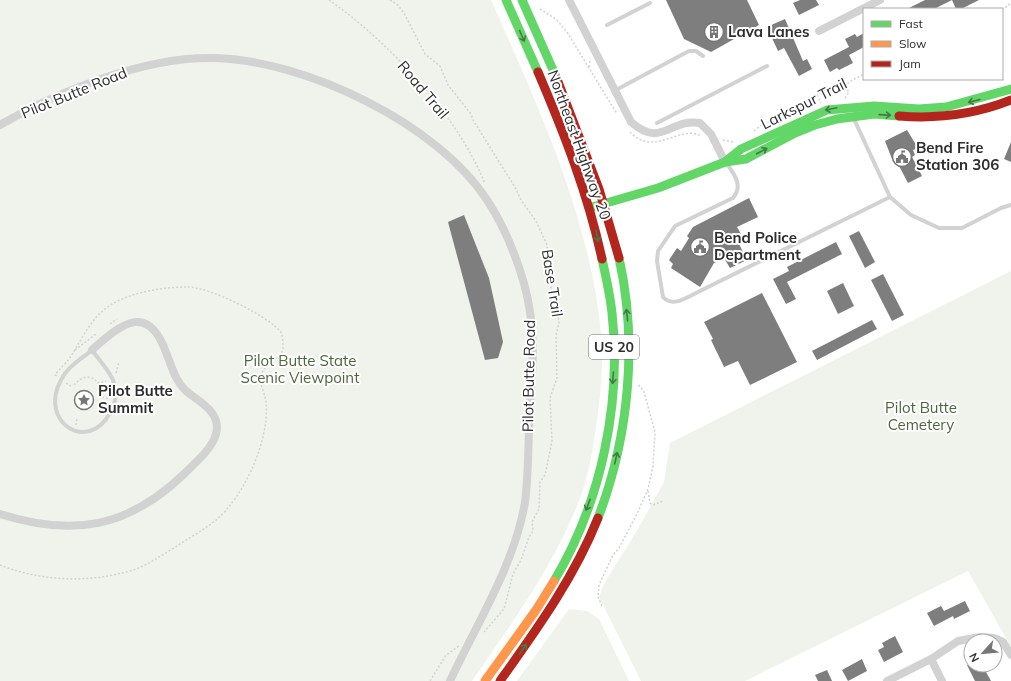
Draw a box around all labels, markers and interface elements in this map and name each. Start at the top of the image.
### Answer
legend [863,8,1003,80]
text: Fast [899,16,923,31]
building icon: Lava Lanes [703,21,725,43]
place label: Lava Lanes [728,22,810,41]
one-way arrow [519,29,526,41]
text: Slow [899,36,927,51]
text: Jam [899,56,921,71]
street label: Road Trail [394,57,453,123]
street label: Pilot Butte Road [18,63,130,122]
street label: Northeast Highway 20 [544,67,615,222]
street label: Larkspur Trail [758,74,850,133]
one-way arrow [968,97,981,105]
one-way arrow [825,106,838,114]
one-way arrow [878,111,891,118]
place label: Bend Fire Station 306 [916,138,999,174]
public building icon: Bend Fire Station 306 [891,146,913,168]
one-way arrow [756,147,768,154]
place label: Bend Police Department [714,228,801,264]
one-way arrow [593,229,601,242]
public building icon: Bend Police Department [689,236,711,258]
street label: Base Trail [538,248,567,318]
one-way arrow [624,309,631,322]
street label: Pilot Butte Road [518,320,539,432]
road number: US 20 [589,335,639,359]
park label: Pilot Butte State Scenic Viewpoint [241,351,359,387]
one-way arrow [610,371,617,384]
place label: Pilot Butte Summit [98,381,173,417]
place icon: Pilot Butte Summit [73,389,95,411]
park label: Pilot Butte Cemetery [885,398,957,434]
one-way arrow [612,452,620,465]
one-way arrow [583,499,591,511]
north arrow [963,633,1003,673]
one-way arrow [519,644,527,655]
text: N [966,651,982,664]

